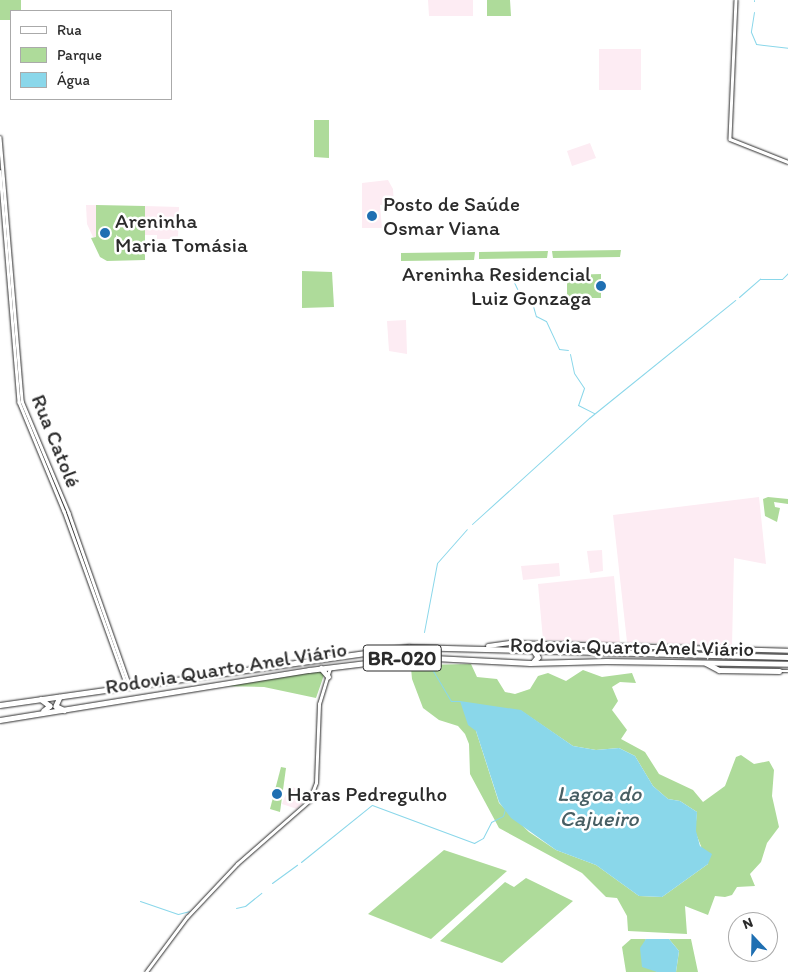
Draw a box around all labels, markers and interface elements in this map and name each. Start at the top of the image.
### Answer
legend [10,10,172,100]
text: Rua [57,21,82,39]
text: Parque [57,46,102,64]
text: Água [57,71,90,89]
place label: Posto de Saúde Osmar Viana [383,191,520,241]
place label: Areninha Maria Tomásia [115,208,246,258]
marker: Posto de Saúde Osmar Viana [365,209,379,223]
marker: Areninha Maria Tomásia [99,227,111,239]
place label: Areninha Residencial Luiz Gonzaga [402,261,591,311]
marker: Areninha Residencial Luiz Gonzaga [595,280,607,292]
street label: Rua Catolé [26,391,86,491]
street label: Rodovia Quarto Anel Viário [510,632,754,662]
street label: Rodovia Quarto Anel Viário [103,636,349,700]
road number: BR-020 [362,640,442,676]
water label: Lagoa do Cajueiro [557,780,641,831]
place label: Haras Pedregulho [287,781,446,807]
marker: Haras Pedregulho [271,788,283,800]
north arrow [728,912,778,962]
text: N [740,914,755,933]

